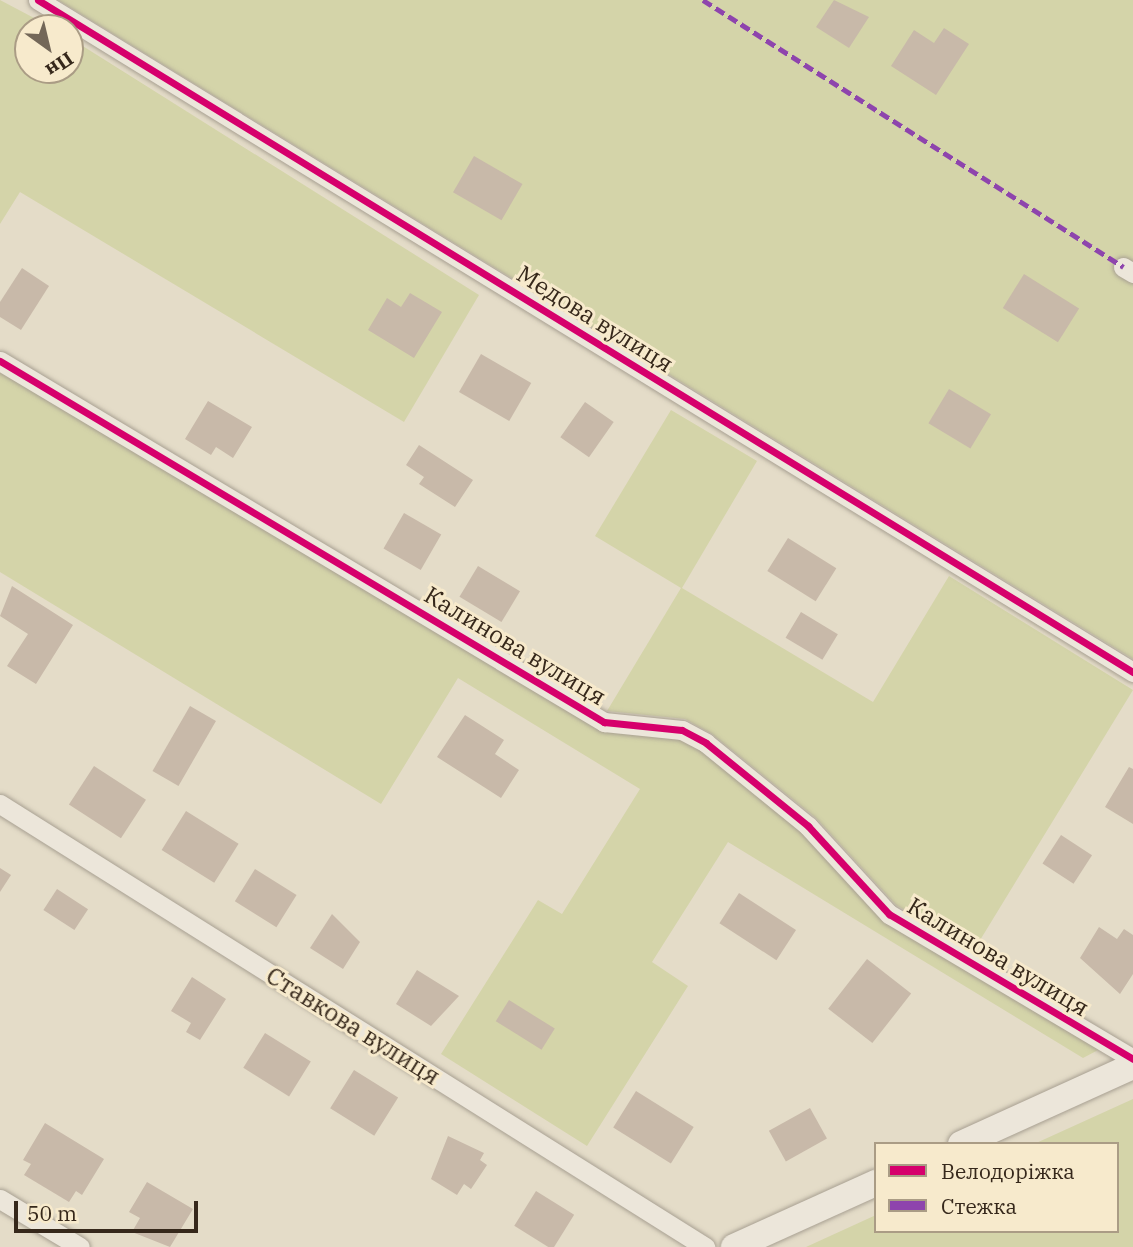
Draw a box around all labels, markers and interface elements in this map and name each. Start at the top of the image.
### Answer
north arrow [14,14,84,84]
text: Пн [41,47,78,83]
street label: Медова вулиця [512,259,678,379]
street label: Калинова вулиця [419,580,611,712]
street label: Калинова вулиця [902,891,1094,1023]
street label: Ставкова вулиця [261,961,445,1091]
legend [874,1142,1119,1233]
text: Велодоріжка [941,1157,1075,1185]
scale bar [18,1188,201,1232]
text: Стежка [941,1192,1017,1220]
text: 50 m [27,1199,77,1227]

